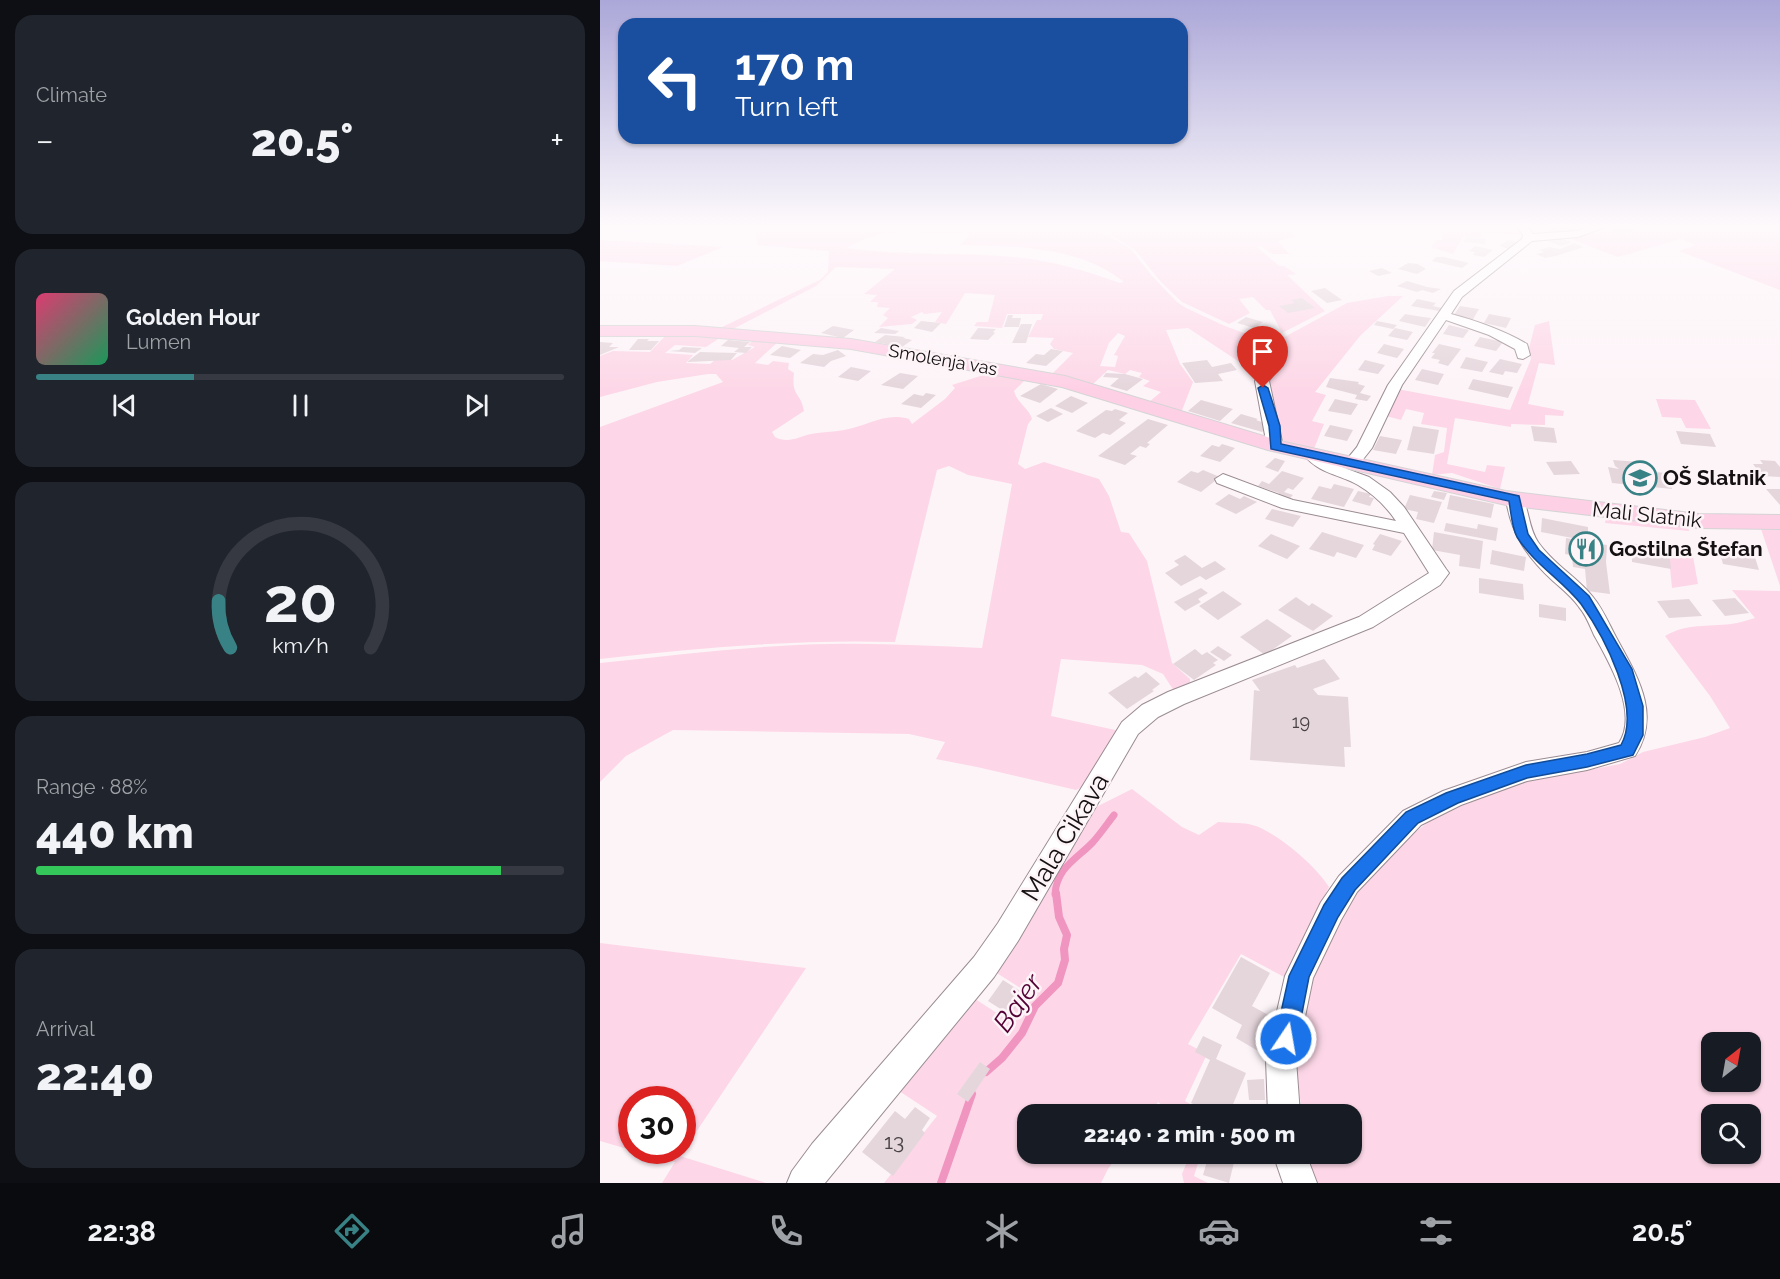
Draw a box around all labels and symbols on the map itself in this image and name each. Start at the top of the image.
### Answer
pin [1237,326,1288,388]
street label: Smolenja vas [887,340,999,379]
school or university icon: OŠ Slatnik [1622,460,1658,496]
place label: OŠ Slatnik [1663,465,1766,490]
street label: Mali Slatnik [1591,496,1703,533]
restaurant icon: Gostilna Štefan [1568,531,1604,567]
place label: Gostilna Štefan [1609,536,1763,561]
house number: 19 [1292,711,1310,732]
street label: Mala Cikava [1015,768,1115,906]
water label: Bajer [987,967,1049,1037]
position arrow [1254,1007,1318,1071]
north arrow [1701,1032,1761,1092]
speed limit sign: 30 [618,1086,696,1164]
house number: 13 [884,1129,904,1154]

